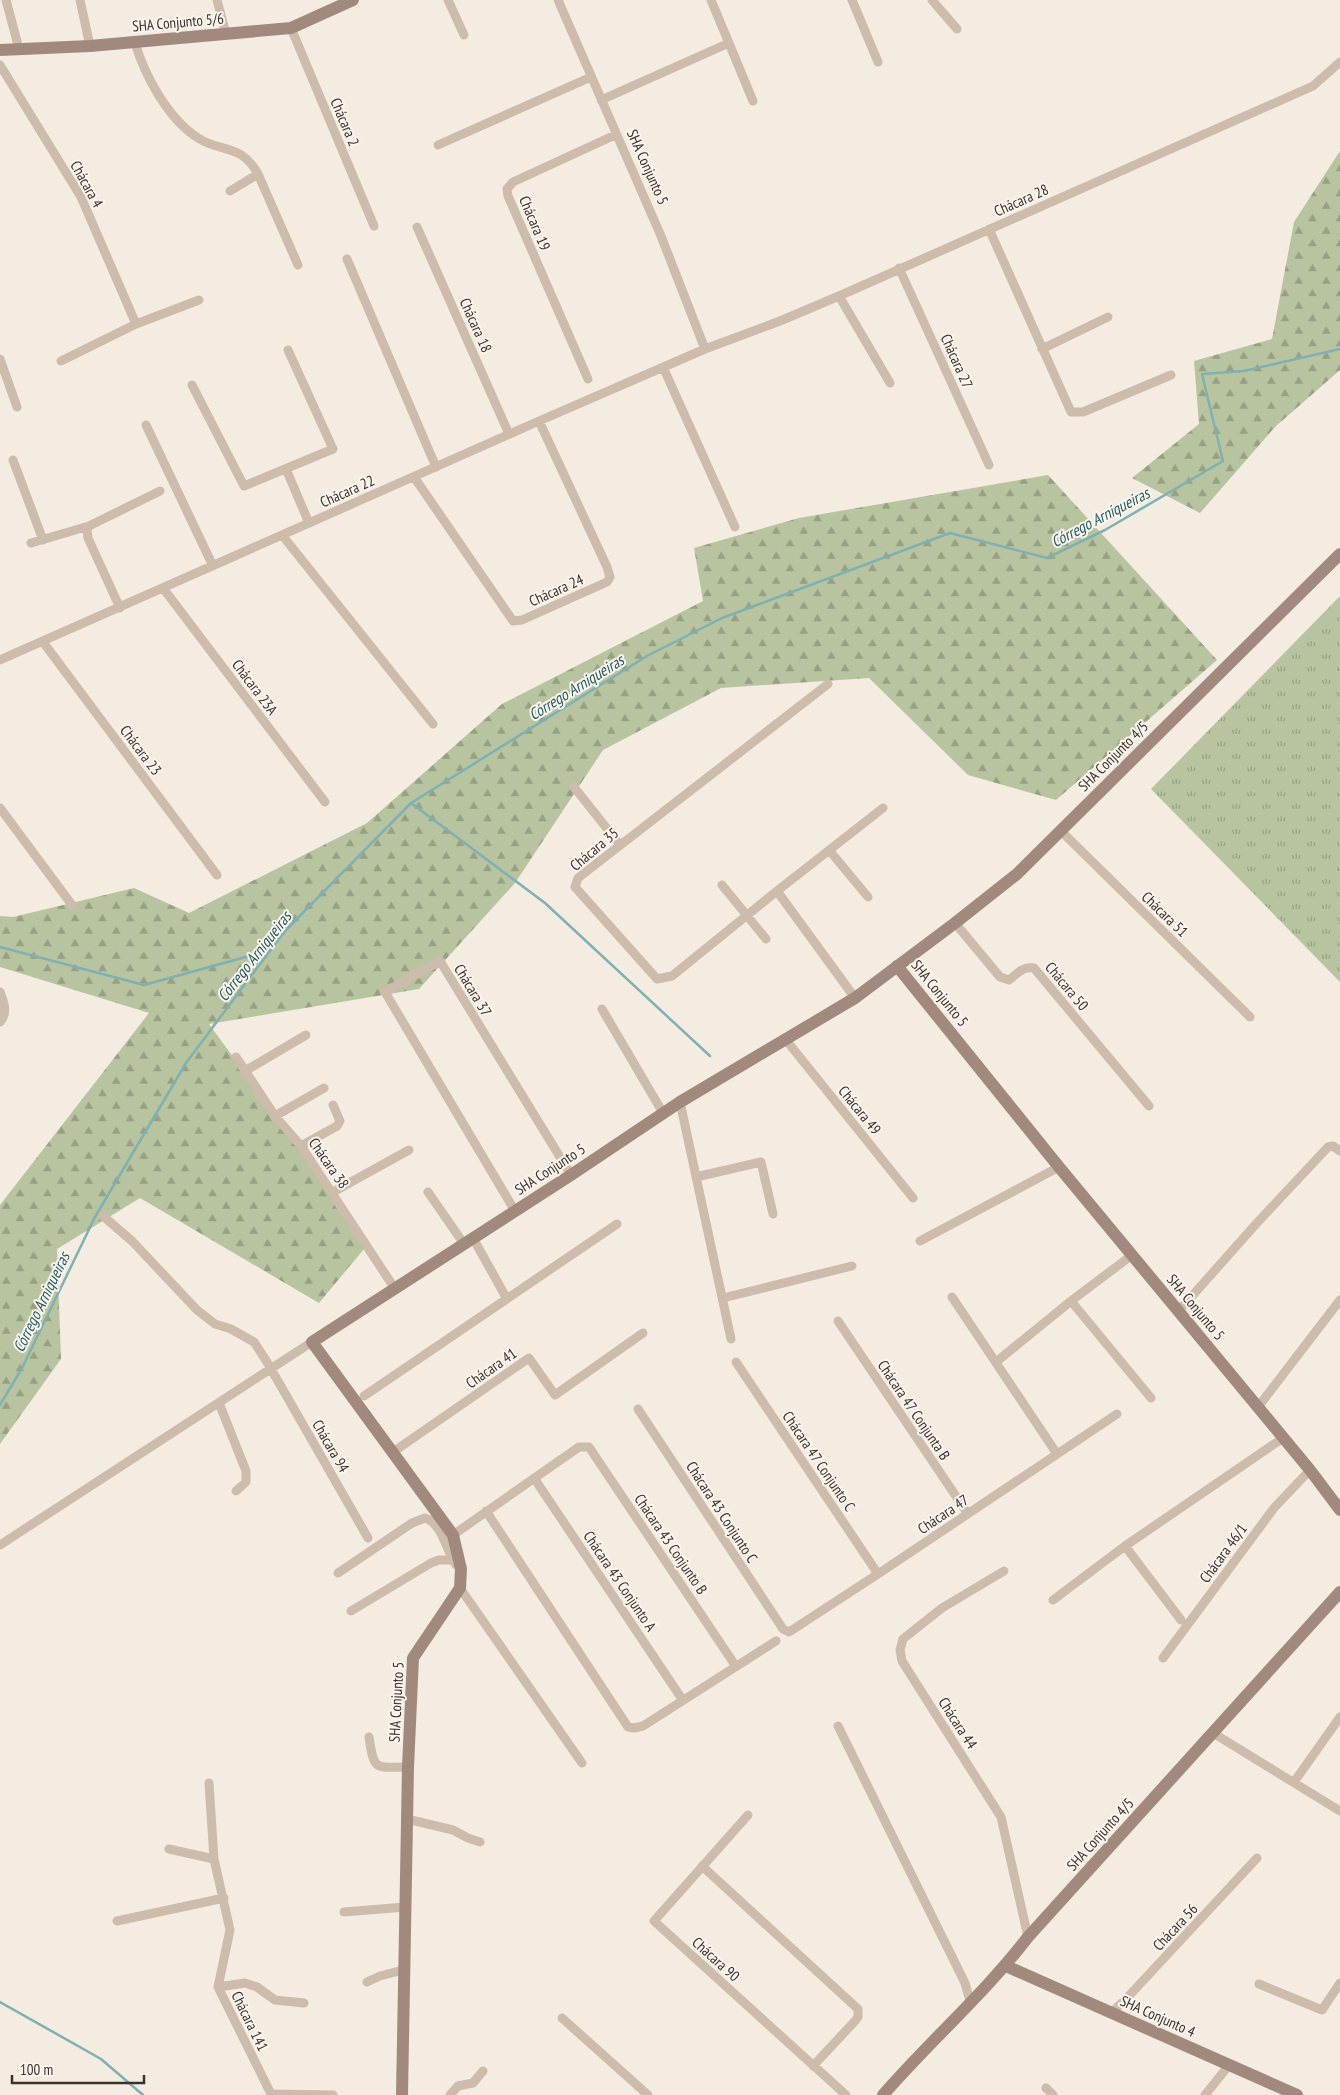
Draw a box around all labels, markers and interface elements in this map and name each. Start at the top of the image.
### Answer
street label: SHA Conjunto 5/6 [132,9,225,35]
street label: Chácara 2 [326,95,364,149]
street label: SHA Conjunto 5 [623,126,673,208]
street label: Chácara 4 [66,157,108,211]
street label: Chácara 28 [991,180,1051,220]
street label: Chácara 19 [515,193,555,253]
street label: Chácara 18 [456,295,496,355]
street label: Chácara 27 [937,331,977,391]
street label: Chácara 22 [317,471,377,511]
water label: Córrego Arniqueiras [1047,482,1154,551]
street label: Chácara 24 [526,570,586,610]
water label: Córrego Arniqueiras [525,649,629,724]
street label: Chácara 23A [228,655,283,719]
street label: SHA Conjunto 4/5 [1074,717,1152,795]
street label: Chácara 23 [116,721,166,779]
street label: Chácara 35 [566,823,622,875]
street label: Chácara 51 [1138,887,1192,941]
water label: Córrego Arniqueiras [213,906,296,1005]
street label: SHA Conjunto 5 [907,956,973,1030]
street label: Chácara 50 [1041,958,1093,1014]
street label: Chácara 37 [450,960,496,1020]
street label: Chácara 49 [834,1082,886,1138]
street label: Chácara 38 [305,1134,353,1192]
street label: SHA Conjunto 5 [511,1139,589,1199]
water label: Córrego Arniqueiras [8,1247,74,1355]
street label: SHA Conjunto 5 [1163,1270,1229,1344]
street label: Chácara 41 [462,1344,520,1392]
street label: Chácara 47 Conjunta B [874,1356,954,1464]
street label: Chácara 47 Conjunto C [779,1407,860,1515]
street label: Chácara 94 [308,1416,354,1476]
street label: Chácara 43 Conjunto C [682,1458,762,1566]
street label: Chácara 43 Conjunto B [630,1490,712,1598]
street label: Chácara 47 [914,1490,972,1538]
street label: Chácara 46/1 [1195,1520,1251,1586]
street label: Chácara 43 Conjunto A [579,1527,661,1636]
street label: SHA Conjunto 5 [384,1661,408,1743]
street label: Chácara 44 [934,1694,982,1753]
street label: SHA Conjunto 4/5 [1062,1794,1138,1874]
street label: Chácara 56 [1148,1899,1202,1955]
street label: Chácara 90 [688,1933,744,1985]
street label: Chácara 141 [227,1988,273,2054]
street label: SHA Conjunto 4 [1117,1991,1199,2041]
scale bar [12,2052,145,2084]
text: 100 m [20,2060,53,2079]

